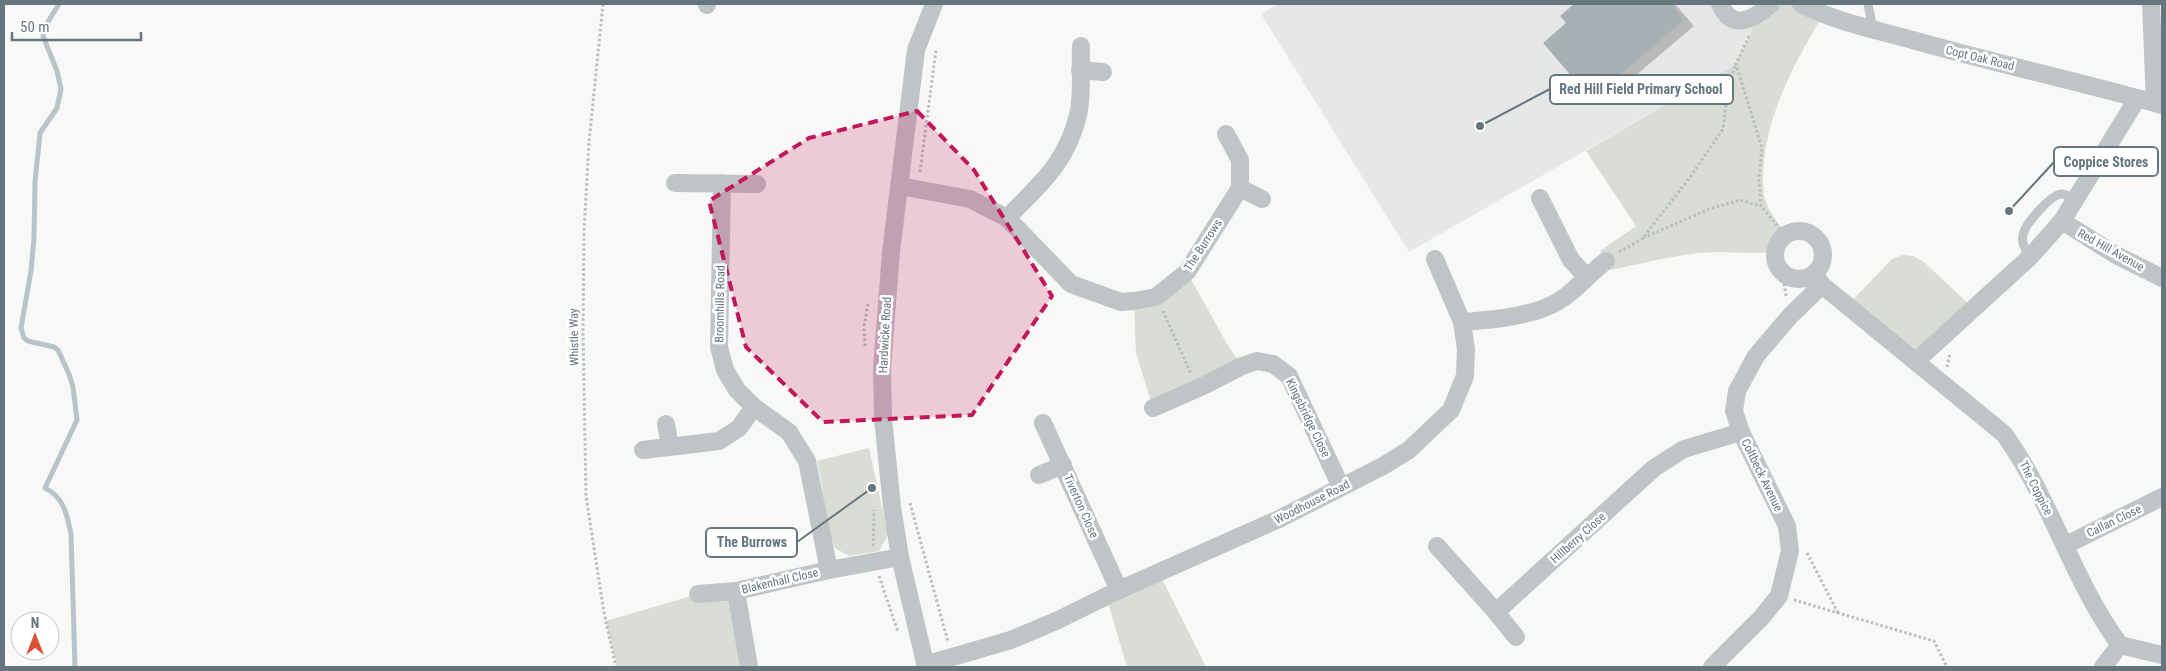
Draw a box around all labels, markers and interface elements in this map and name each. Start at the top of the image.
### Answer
scale bar [12,10,141,42]
text: 50 m [20,18,50,36]
street label: Copt Oak Road [1944,43,2016,73]
callout: Red Hill Field Primary School [1550,75,1733,104]
text: Red Hill Field Primary School [1559,81,1723,97]
callout: Coppice Stores [2054,147,2158,176]
text: Coppice Stores [2064,154,2148,170]
street label: The Burrows [1181,216,1225,274]
street label: Red Hill Avenue [2075,226,2147,274]
street label: Broomhills Road [712,265,728,343]
street label: Hardwicke Road [876,296,894,374]
street label: Whistle Way [566,308,582,366]
street label: Kingsbridge Close [1283,376,1333,460]
street label: Coltbeck Avenue [1738,436,1786,514]
street label: The Coppice [2016,459,2056,518]
street label: Tiverton Close [1061,472,1101,540]
street label: Woodhouse Road [1272,477,1352,527]
street label: Callan Close [2084,502,2144,540]
street label: Hillberry Close [1548,509,1609,566]
callout: The Burrows [706,528,797,557]
text: The Burrows [717,534,787,550]
street label: Blakenhall Close [740,565,820,597]
north arrow [10,611,60,661]
text: N [31,615,39,631]

